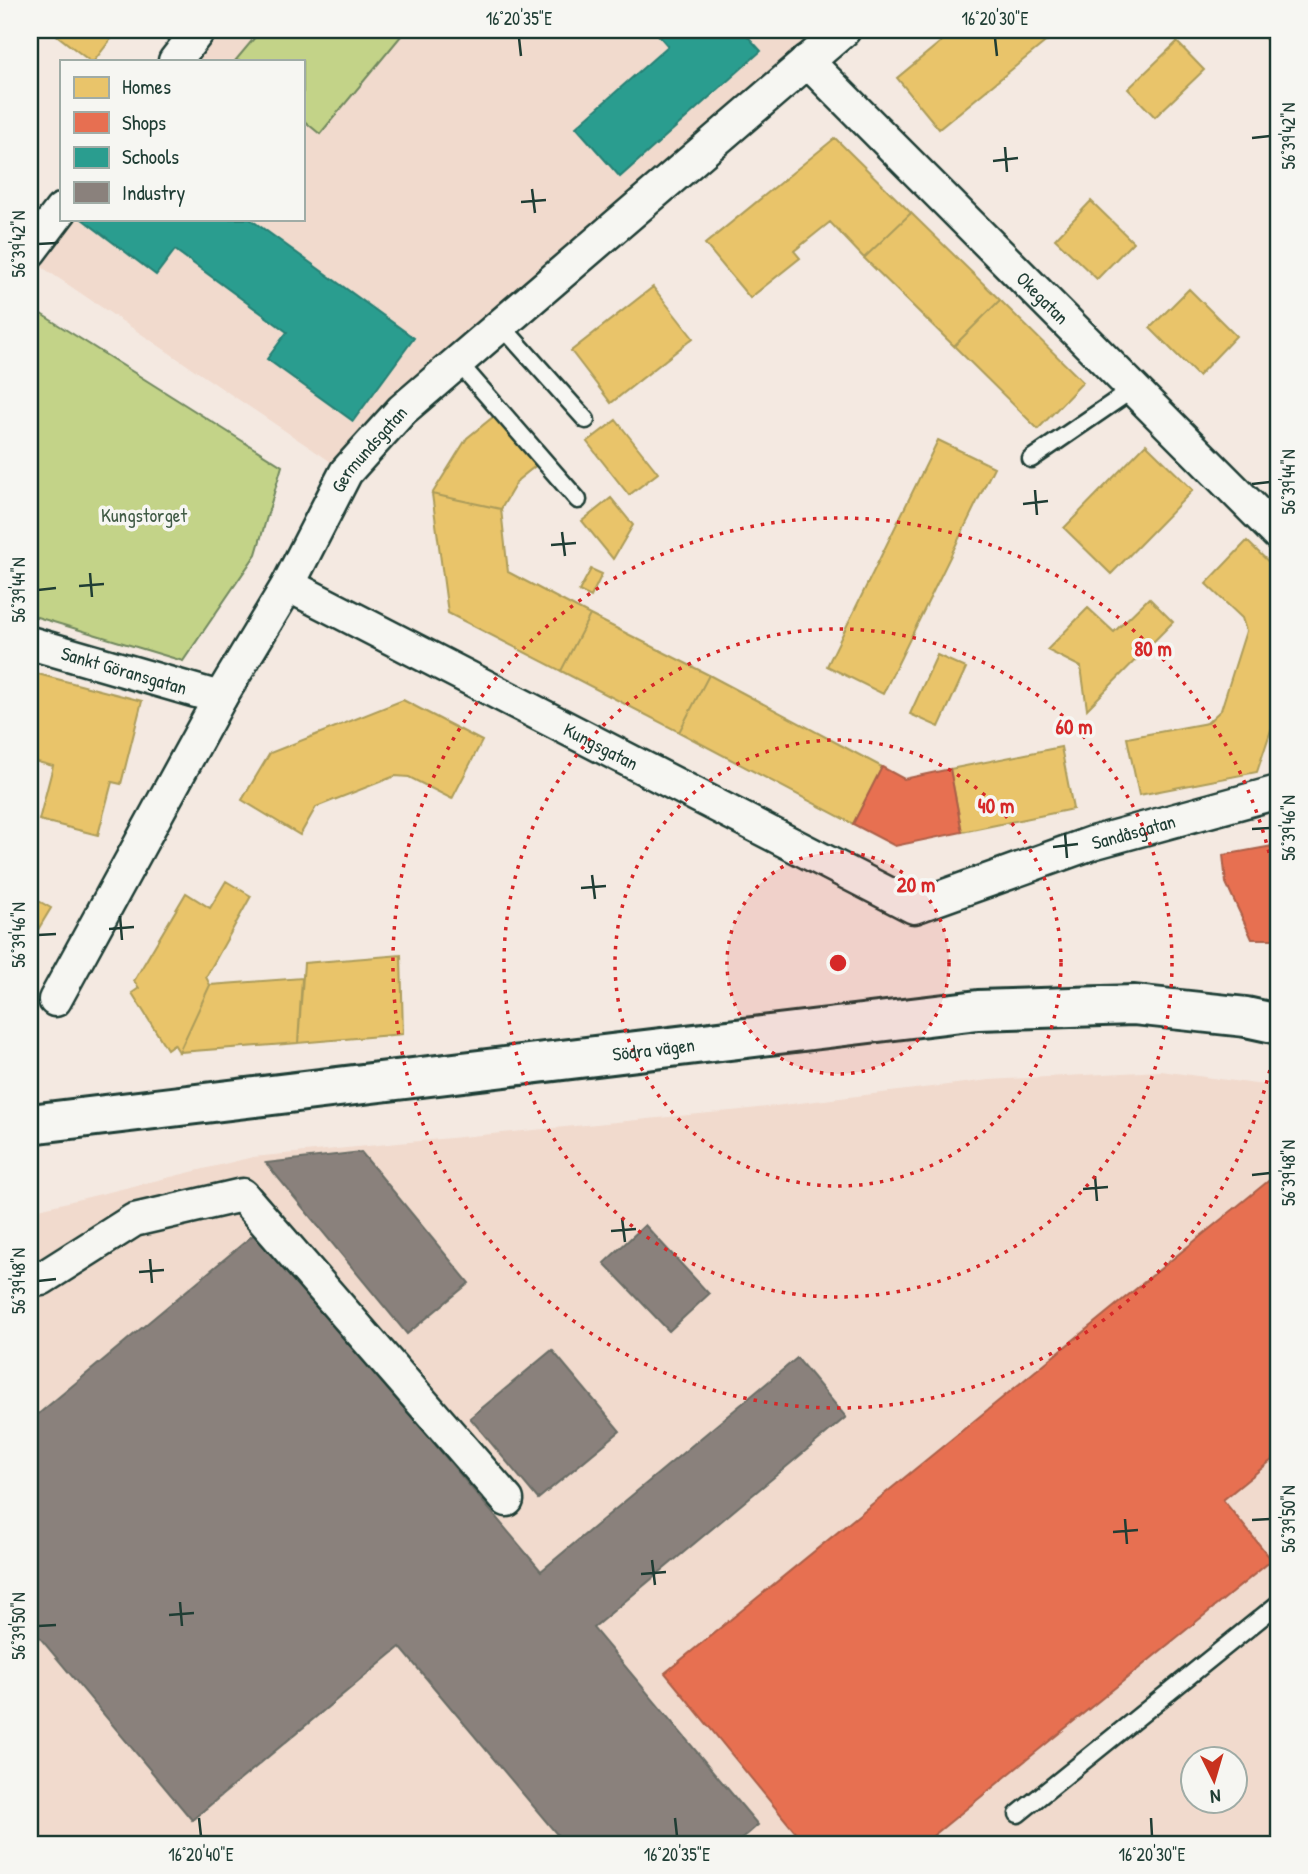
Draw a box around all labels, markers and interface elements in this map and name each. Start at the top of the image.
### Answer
text: 16°20'35"E [486,6,552,31]
text: 16°20'30"E [962,6,1028,31]
legend [60,60,304,220]
text: Homes [122,72,171,101]
text: 56°39'42"N [1276,103,1301,169]
text: Shops [122,108,166,137]
text: Schools [122,142,179,171]
text: Industry [122,178,185,207]
text: 56°39'42"N [6,211,31,277]
street label: Okegatan [1011,266,1075,330]
street label: Germundsgatan [325,400,413,497]
text: 56°39'44"N [1276,449,1301,515]
park label: Kungstorget [101,502,187,528]
text: 56°39'44"N [6,557,31,623]
text: 80 m [1134,634,1172,663]
street label: Sankt Göransgatan [58,640,190,701]
text: 60 m [1056,712,1092,741]
street label: Kungsgatan [559,716,643,776]
text: 40 m [978,791,1014,820]
text: 56°39'46"N [1276,795,1301,861]
street label: Sandåsgatan [1089,808,1178,856]
text: 20 m [897,870,935,899]
text: 56°39'46"N [6,902,31,968]
centre of rings [826,951,850,975]
street label: Södra vägen [611,1031,696,1067]
text: 56°39'48"N [1276,1140,1301,1206]
text: 56°39'48"N [6,1248,31,1314]
text: 56°39'50"N [1276,1485,1301,1553]
text: 56°39'50"N [6,1592,31,1660]
north arrow [1178,1744,1248,1814]
text: N [1209,1784,1222,1810]
text: 16°20'40"E [168,1842,234,1867]
text: 16°20'35"E [644,1842,710,1867]
text: 16°20'30"E [1119,1842,1185,1867]

